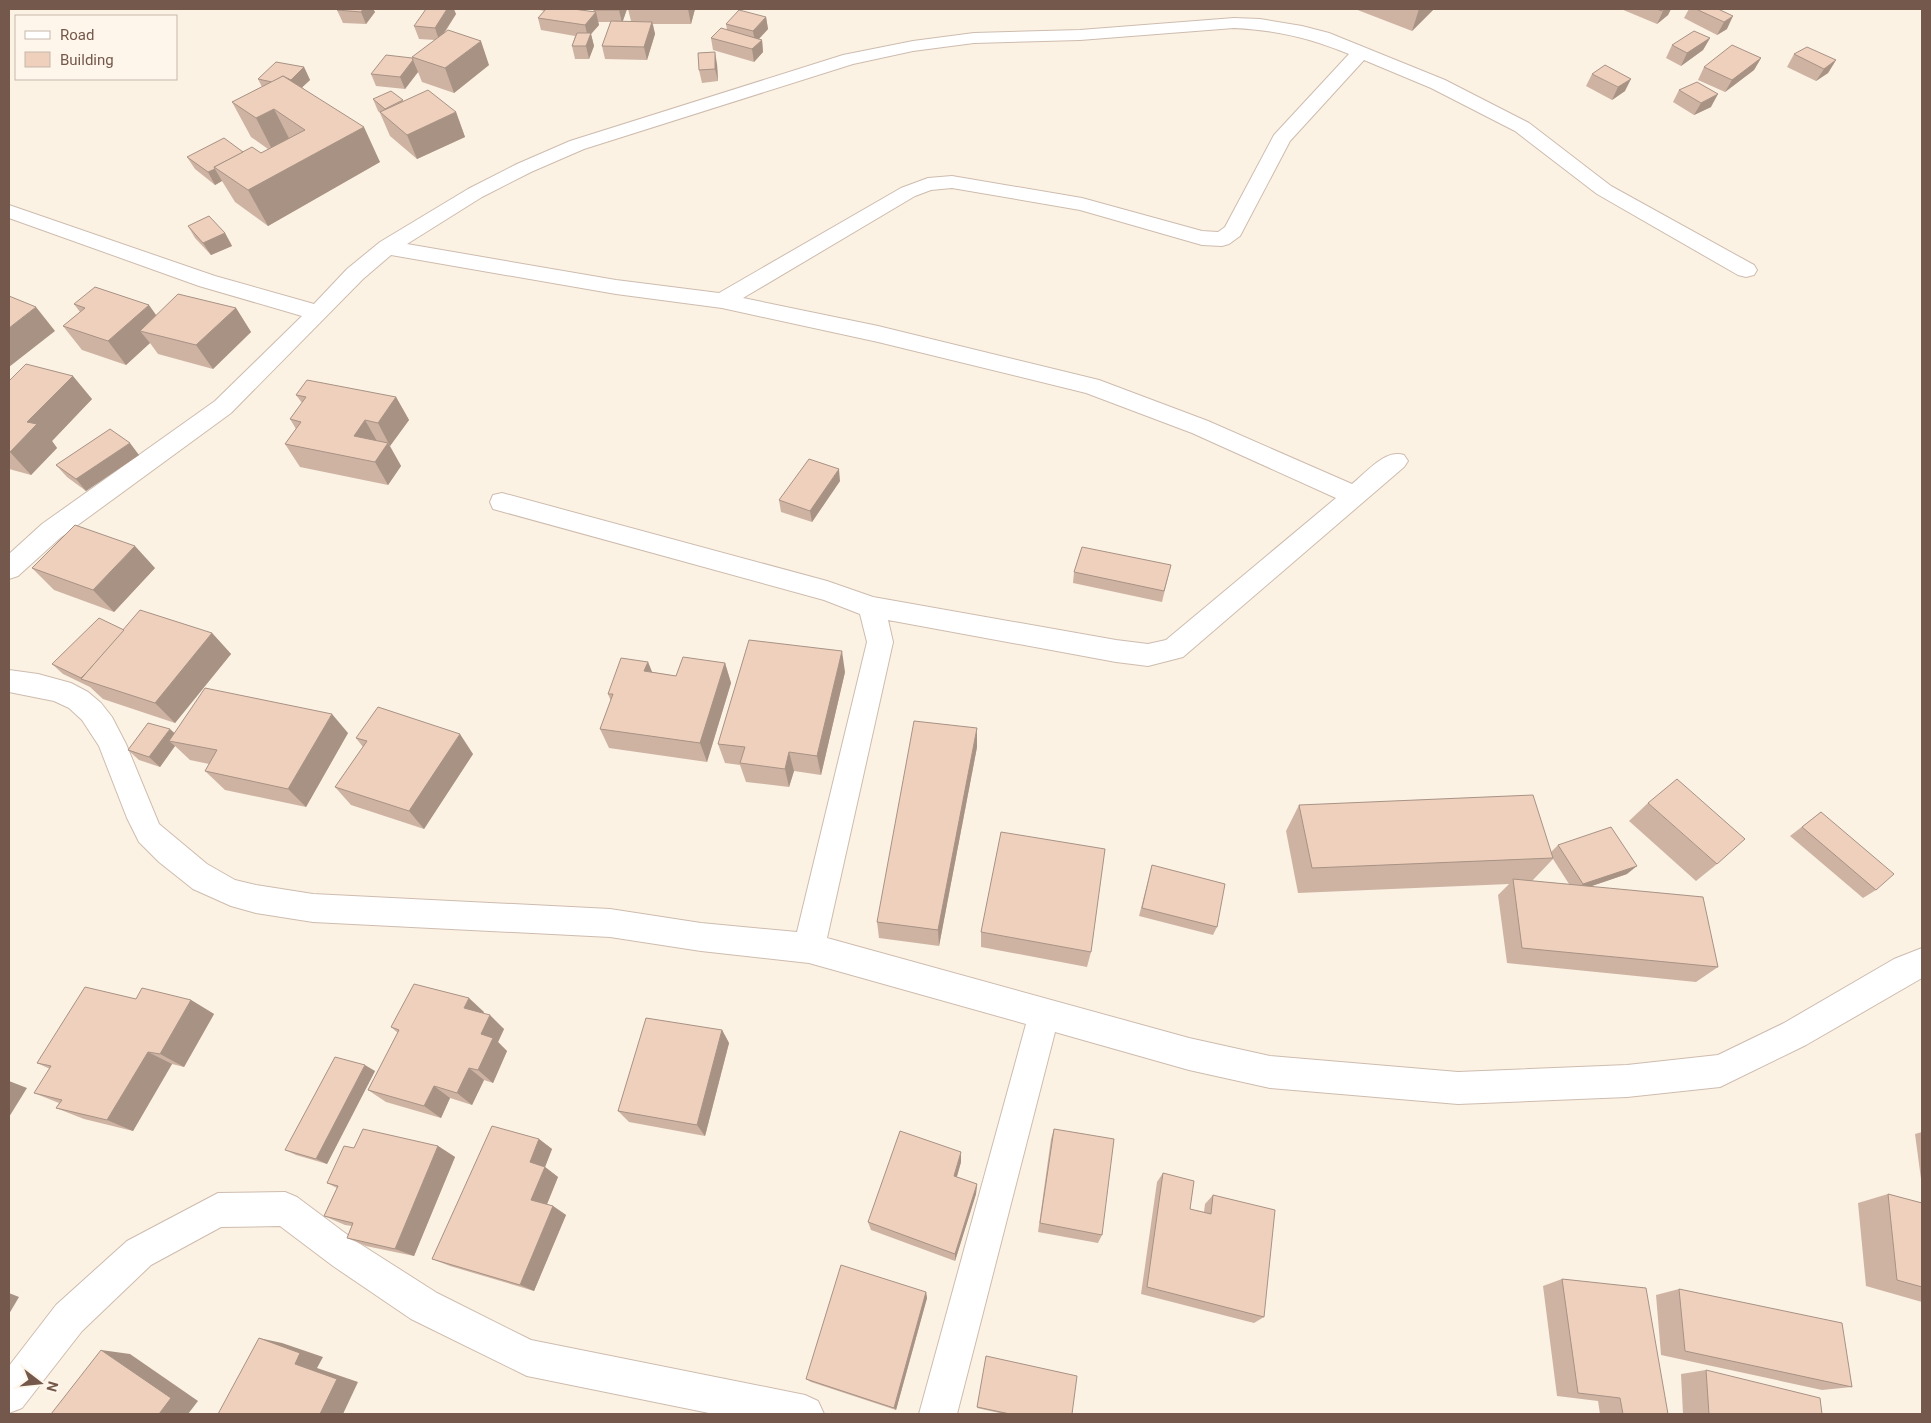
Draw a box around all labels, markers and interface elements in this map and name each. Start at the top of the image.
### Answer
legend [15,15,178,80]
text: Road [60,26,94,44]
text: Building [60,51,114,69]
north arrow [15,1358,65,1408]
text: N [43,1380,62,1394]

